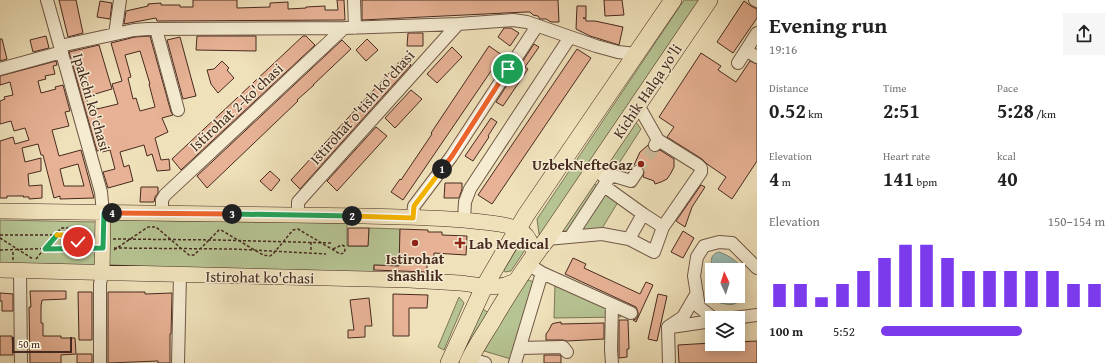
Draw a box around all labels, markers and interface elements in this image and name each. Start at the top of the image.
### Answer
text: Evening run [769,9,887,41]
button: share [1063,13,1105,55]
street label: Kichik Halqa yo'li [608,40,686,142]
text: 19:16 [769,40,797,59]
street label: Istirohat o'tish ko'chasi [305,45,419,169]
street label: Ipakchi ko'chasi [68,51,116,153]
pin [491,52,525,86]
street label: Istirohat 2-ko'chasi [185,58,287,156]
icon: arrive [497,58,519,80]
text: Distance [769,80,808,96]
text: Time [883,80,906,96]
text: Pace [997,80,1018,96]
text: 0.52 [769,96,806,125]
text: 2:51 [883,96,920,125]
text: 5:28 [997,96,1034,125]
text: km [806,106,823,122]
text: /km [1034,106,1056,122]
text: Elevation [769,148,812,164]
text: Heart rate [883,148,930,164]
text: kcal [997,148,1016,164]
place label: UzbekNefteGaz [532,154,633,175]
pin: 1 [432,159,452,179]
marker: UzbekNefteGaz [636,159,646,169]
text: 1 [439,161,445,177]
text: 4 [769,164,779,193]
text: 141 [883,164,914,193]
text: 40 [997,164,1018,193]
text: m [779,174,791,190]
text: bpm [914,174,937,190]
pin: 4 [102,203,122,223]
pin: 3 [222,204,242,224]
text: 4 [109,205,115,221]
text: 3 [229,206,235,222]
pin: 2 [342,206,362,226]
text: 2 [349,208,355,224]
text: Elevation [769,212,820,231]
text: 150–154 m [1048,212,1105,231]
pin [61,225,95,259]
icon: check [67,231,89,253]
place label: Lab Medical [469,233,549,254]
marker: Lab Medical [454,237,466,249]
marker: Istirohat shashlik [410,238,420,248]
place label: Istirohat shashlik [386,248,445,286]
north arrow [705,263,745,303]
map controls [705,263,745,351]
street label: Istirohat ko'chasi [205,266,315,288]
button: layers [705,311,745,351]
text: 100 m [769,322,803,341]
text: 5:52 [833,322,855,341]
scale bar [12,335,72,354]
text: 50 m [18,336,40,352]

